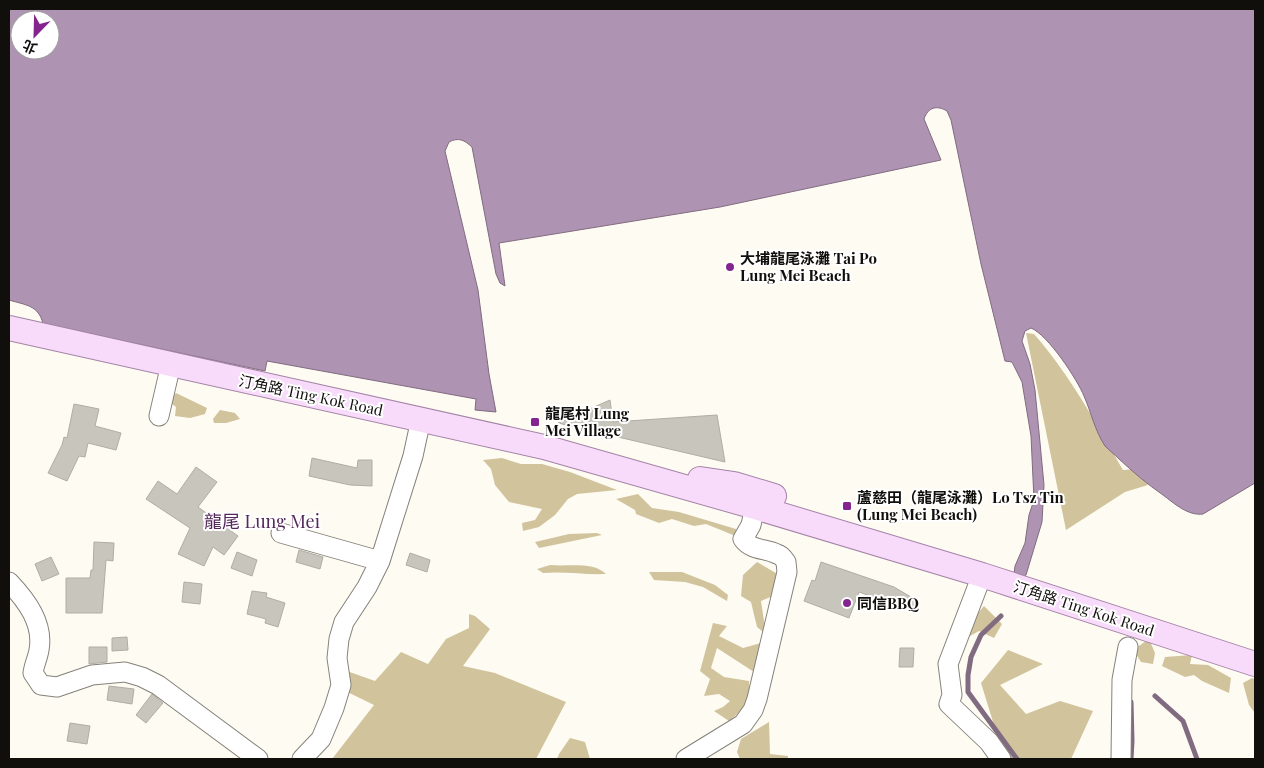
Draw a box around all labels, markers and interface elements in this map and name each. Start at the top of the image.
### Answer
north arrow [10,10,60,60]
text: 北 [20,36,40,59]
place label: 大埔龍尾泳灘 Tai Po Lung Mei Beach [740,248,877,285]
marker: 大埔龍尾泳灘 Tai Po Lung Mei Beach [724,261,736,273]
street label: 汀角路 Ting Kok Road [237,370,385,420]
place label: 龍尾村 Lung Mei Village [545,403,630,440]
marker: 龍尾村 Lung Mei Village [529,416,541,428]
place label: 蘆慈田（龍尾泳灘）Lo Tsz Tin (Lung Mei Beach) [857,487,1065,524]
marker: 蘆慈田（龍尾泳灘）Lo Tsz Tin (Lung Mei Beach) [841,500,853,512]
district label: 龍尾 Lung Mei [204,509,320,533]
street label: 汀角路 Ting Kok Road [1011,576,1157,640]
place label: 同信BBQ [857,593,919,613]
marker: 同信BBQ [841,597,853,609]

